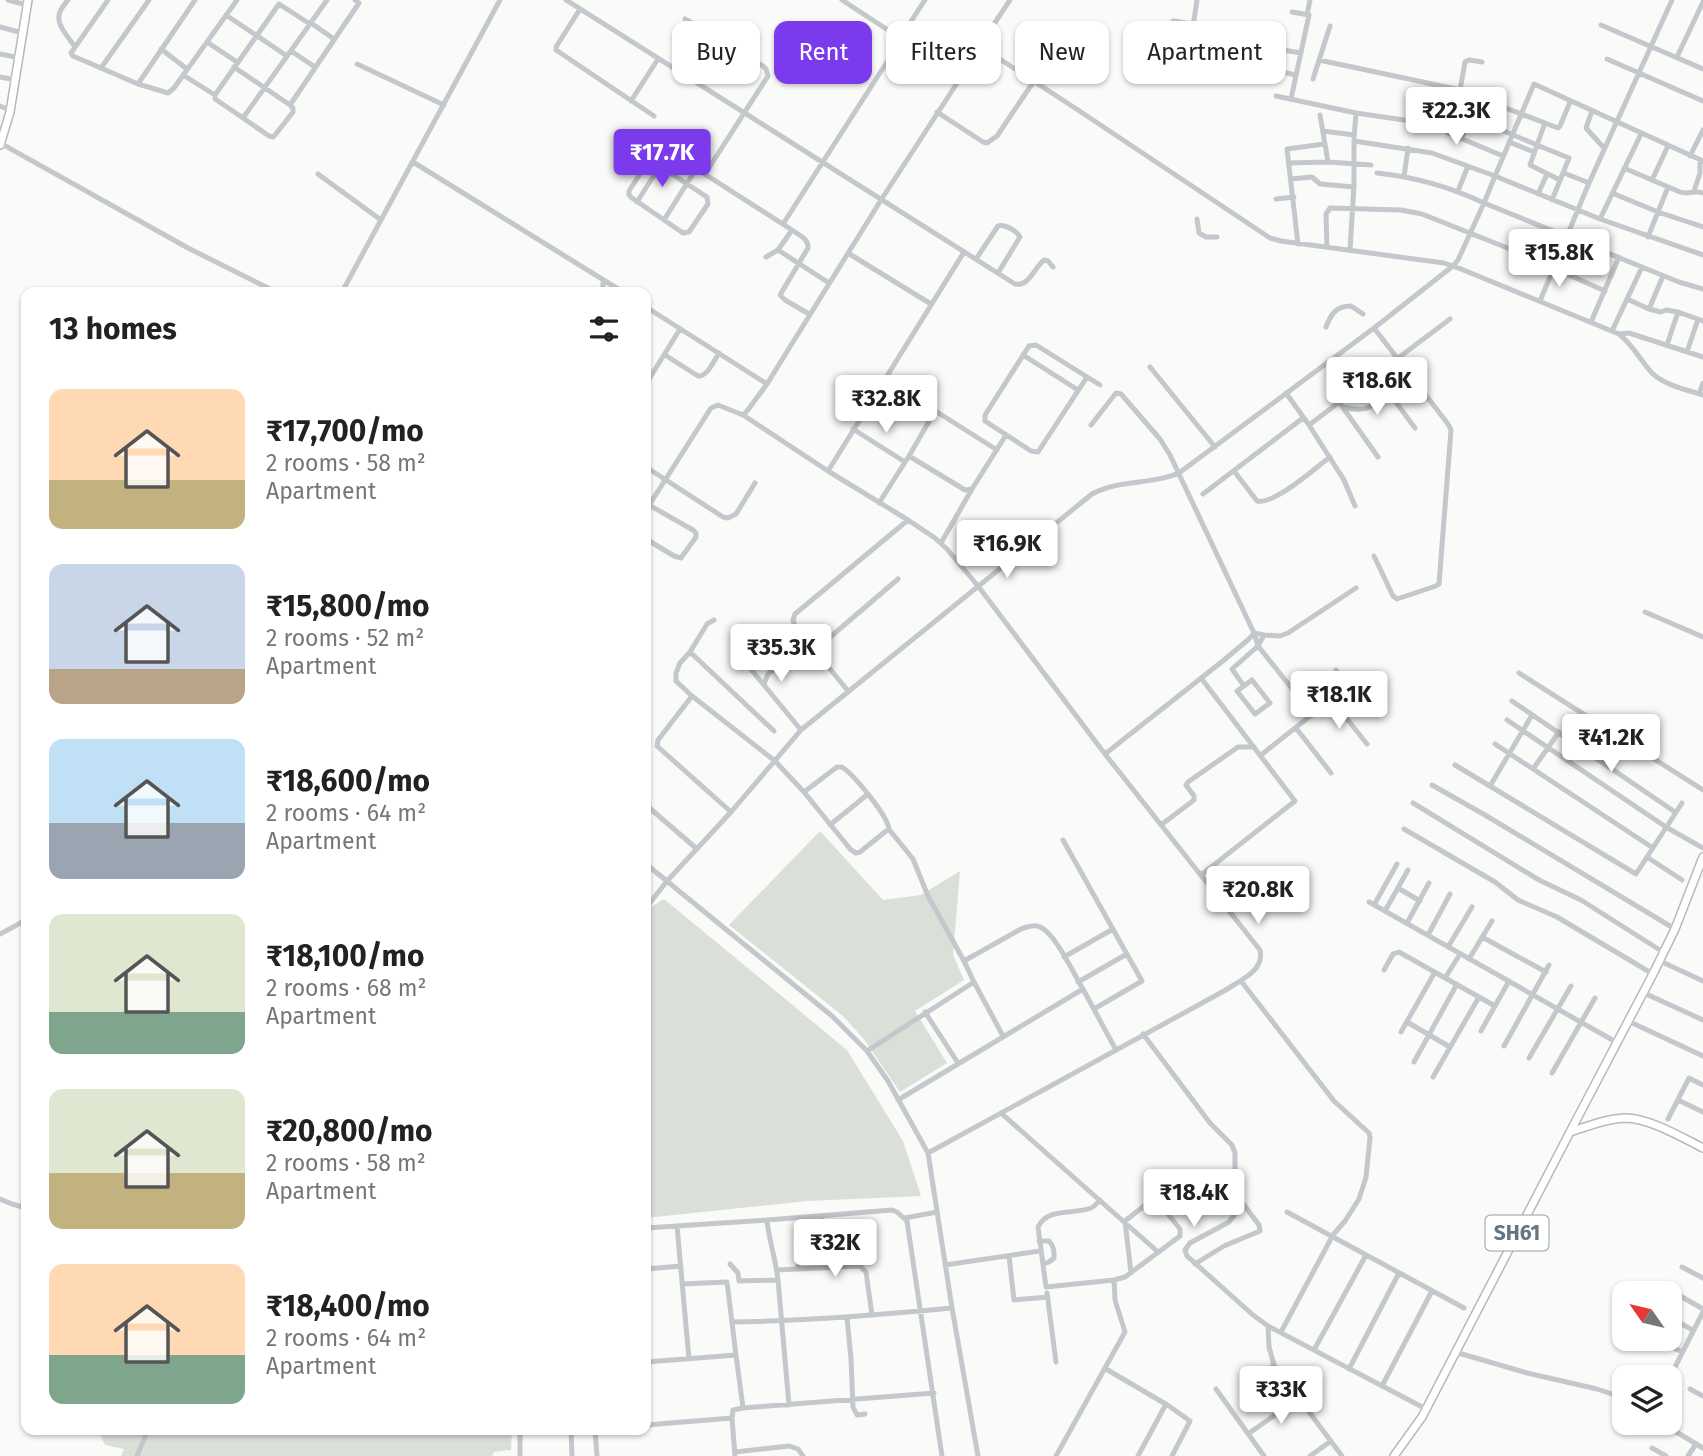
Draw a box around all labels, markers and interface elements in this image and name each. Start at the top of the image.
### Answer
chip: Buy [672,21,760,84]
chip: Rent [774,21,872,84]
chip: Filters [886,21,1001,84]
chip: New [1015,21,1109,84]
chip: Apartment [1123,21,1286,84]
pin: ₹22.3K [1399,88,1513,147]
text: ₹22.3K [1422,96,1490,124]
pin: ₹17.7K [605,130,719,189]
text: ₹17.7K [630,138,694,166]
pin: ₹15.8K [1502,230,1616,289]
text: ₹15.8K [1525,238,1593,266]
icon: filters [585,310,623,348]
text: 13 homes [49,311,177,347]
pin: ₹18.6K [1320,358,1434,417]
text: ₹18.6K [1342,366,1412,394]
pin: ₹32.8K [829,376,943,435]
text: ₹32.8K [851,384,921,412]
text: ₹17,700/mo [266,413,424,449]
icon: home [105,417,189,501]
text: 2 rooms · 58 m² [266,449,426,477]
text: Apartment [266,477,376,505]
pin: ₹16.9K [950,520,1064,580]
text: ₹16.9K [973,529,1041,557]
text: ₹15,800/mo [266,588,430,624]
icon: home [105,592,189,676]
text: 2 rooms · 52 m² [266,624,424,652]
pin: ₹35.3K [724,624,838,684]
text: ₹35.3K [746,633,816,661]
text: Apartment [266,652,376,680]
pin: ₹18.1K [1282,672,1396,731]
text: ₹18.1K [1307,680,1371,708]
pin: ₹41.2K [1554,714,1668,774]
text: ₹41.2K [1578,723,1644,751]
text: ₹18,600/mo [266,763,430,799]
icon: home [105,767,189,851]
text: 2 rooms · 64 m² [266,799,426,827]
text: Apartment [266,827,376,855]
pin: ₹20.8K [1201,866,1315,926]
text: ₹20.8K [1222,875,1294,903]
text: ₹18,100/mo [266,938,424,974]
icon: home [105,942,189,1026]
text: 2 rooms · 68 m² [266,974,427,1002]
text: Apartment [266,1002,376,1030]
text: ₹20,800/mo [266,1113,433,1149]
icon: home [105,1117,189,1201]
text: 2 rooms · 58 m² [266,1149,426,1177]
pin: ₹18.4K [1137,1170,1251,1229]
text: Apartment [266,1177,376,1205]
text: ₹18.4K [1159,1178,1229,1206]
road number: SH61 [1486,1216,1548,1250]
pin: ₹32K [794,1220,876,1279]
text: ₹32K [810,1228,860,1256]
north arrow [1612,1281,1682,1351]
map controls [1612,1281,1682,1435]
text: ₹18,400/mo [266,1288,430,1324]
icon: home [105,1292,189,1376]
text: 2 rooms · 64 m² [266,1324,426,1352]
text: Apartment [266,1352,376,1380]
button: layers [1612,1365,1682,1435]
pin: ₹33K [1240,1366,1322,1426]
text: ₹33K [1256,1375,1306,1403]

